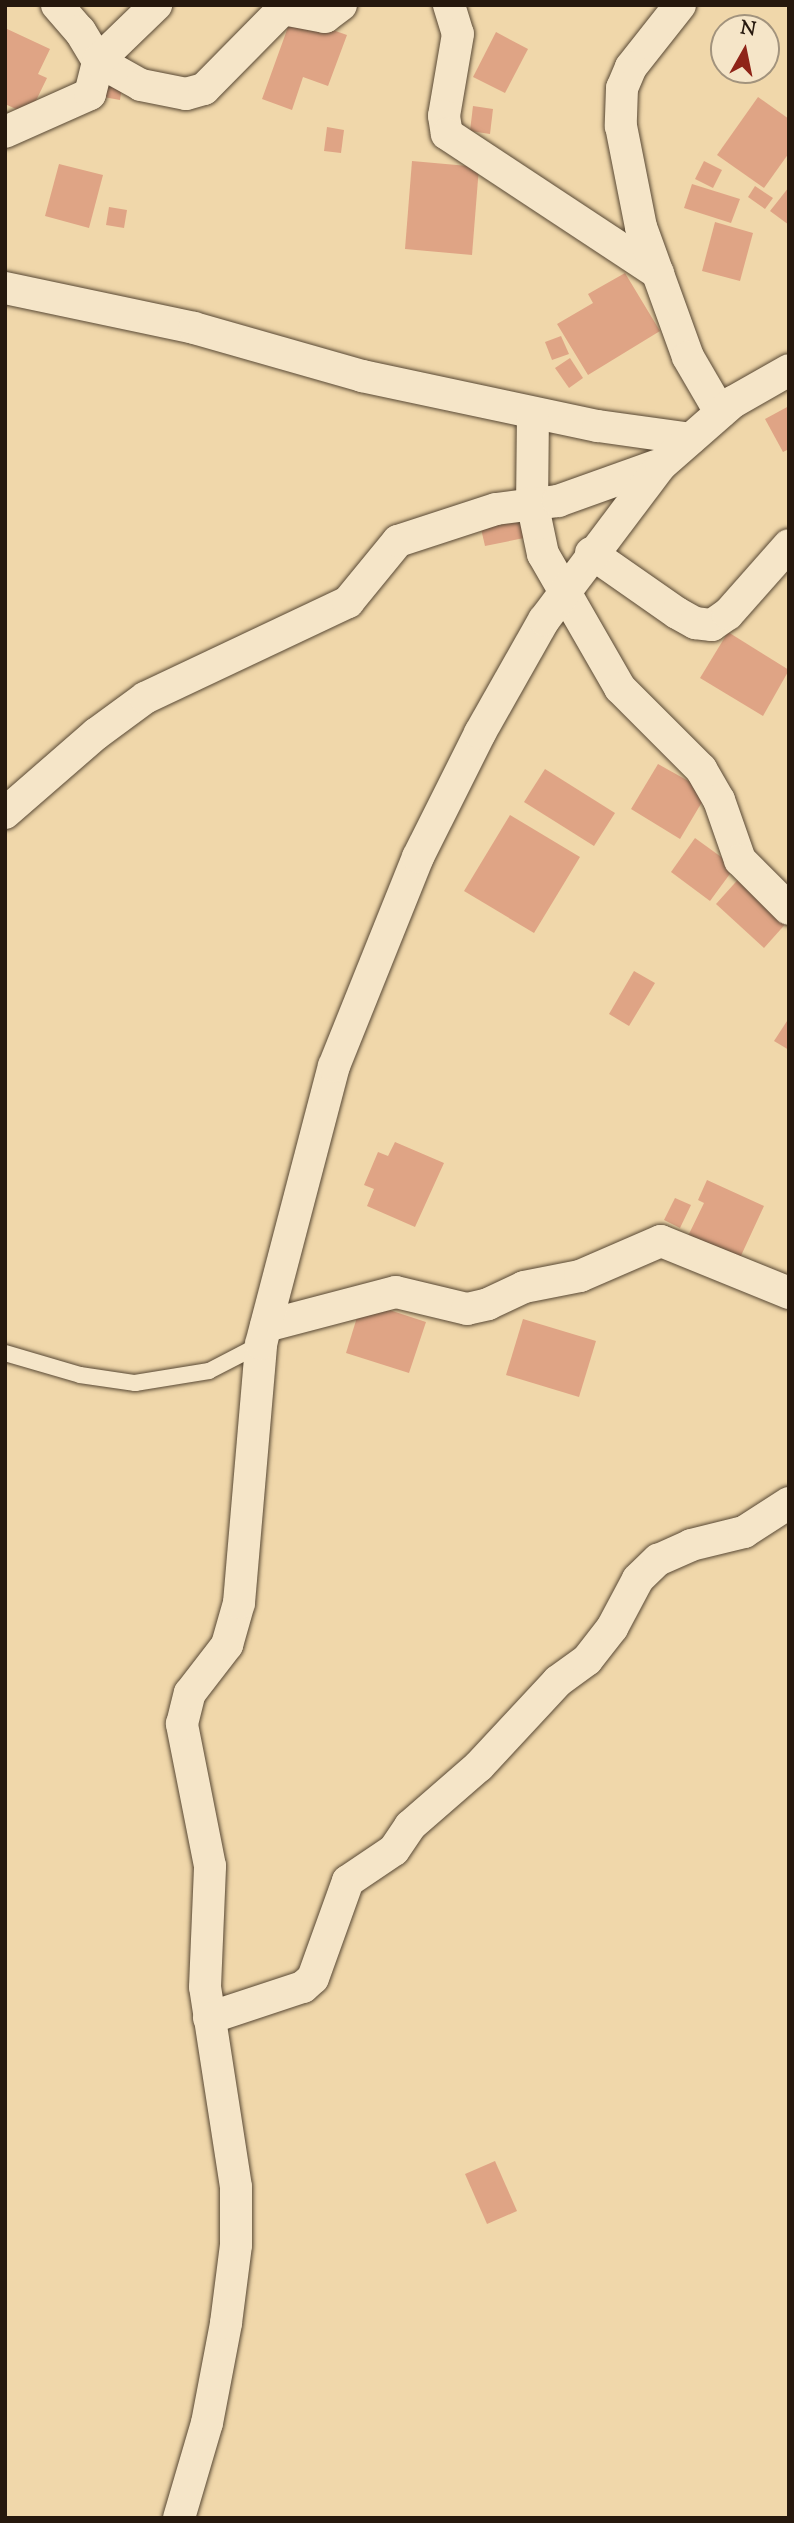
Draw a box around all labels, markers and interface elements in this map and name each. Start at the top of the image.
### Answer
north arrow [710,14,780,84]
text: N [738,15,758,44]

